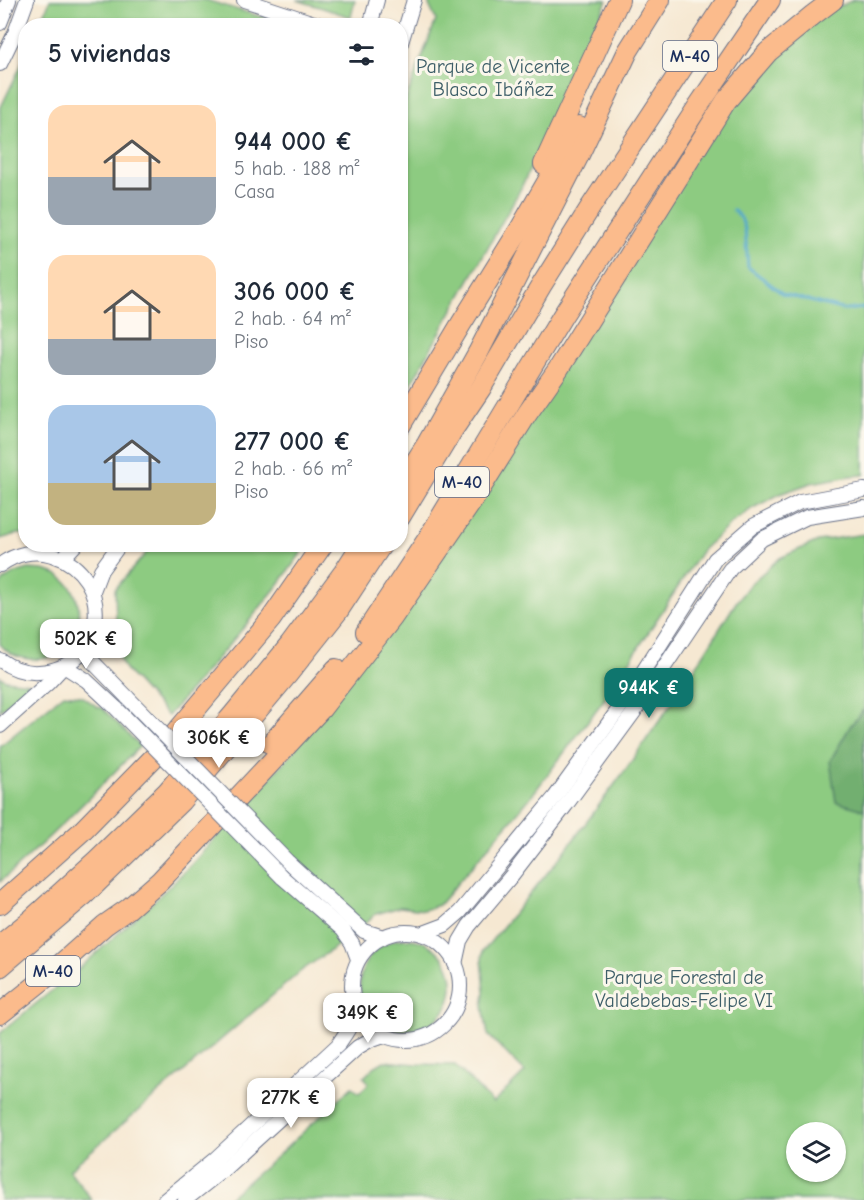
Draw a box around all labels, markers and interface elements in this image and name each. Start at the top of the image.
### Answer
icon: filters [345,38,378,71]
text: 5 viviendas [48,39,171,69]
road number: M-40 [663,41,717,71]
park label: Parque de Vicente Blasco Ibáñez [416,55,570,101]
text: 944 000 € [234,127,353,157]
icon: home [96,129,168,201]
text: 5 hab. · 188 m² [234,157,359,180]
text: Casa [234,180,275,203]
text: 306 000 € [234,277,356,307]
icon: home [96,279,168,351]
text: 2 hab. · 64 m² [234,307,351,330]
text: Piso [234,330,269,353]
text: 277 000 € [234,427,351,457]
icon: home [96,429,168,501]
text: 2 hab. · 66 m² [234,457,352,480]
road number: M-40 [435,467,489,497]
text: Piso [234,480,269,503]
pin: 502K € [37,619,135,670]
text: 502K € [54,627,118,650]
pin: 944K € [600,668,698,719]
text: 944K € [618,676,680,699]
pin: 306K € [170,718,268,769]
text: 306K € [187,726,251,749]
road number: M-40 [26,956,80,986]
park label: Parque Forestal de Valdebebas-Felipe VI [595,966,773,1012]
pin: 349K € [319,993,417,1044]
text: 349K € [337,1001,399,1024]
pin: 277K € [242,1078,340,1129]
text: 277K € [261,1086,321,1109]
map controls [786,1122,846,1182]
button: layers [786,1122,846,1182]

